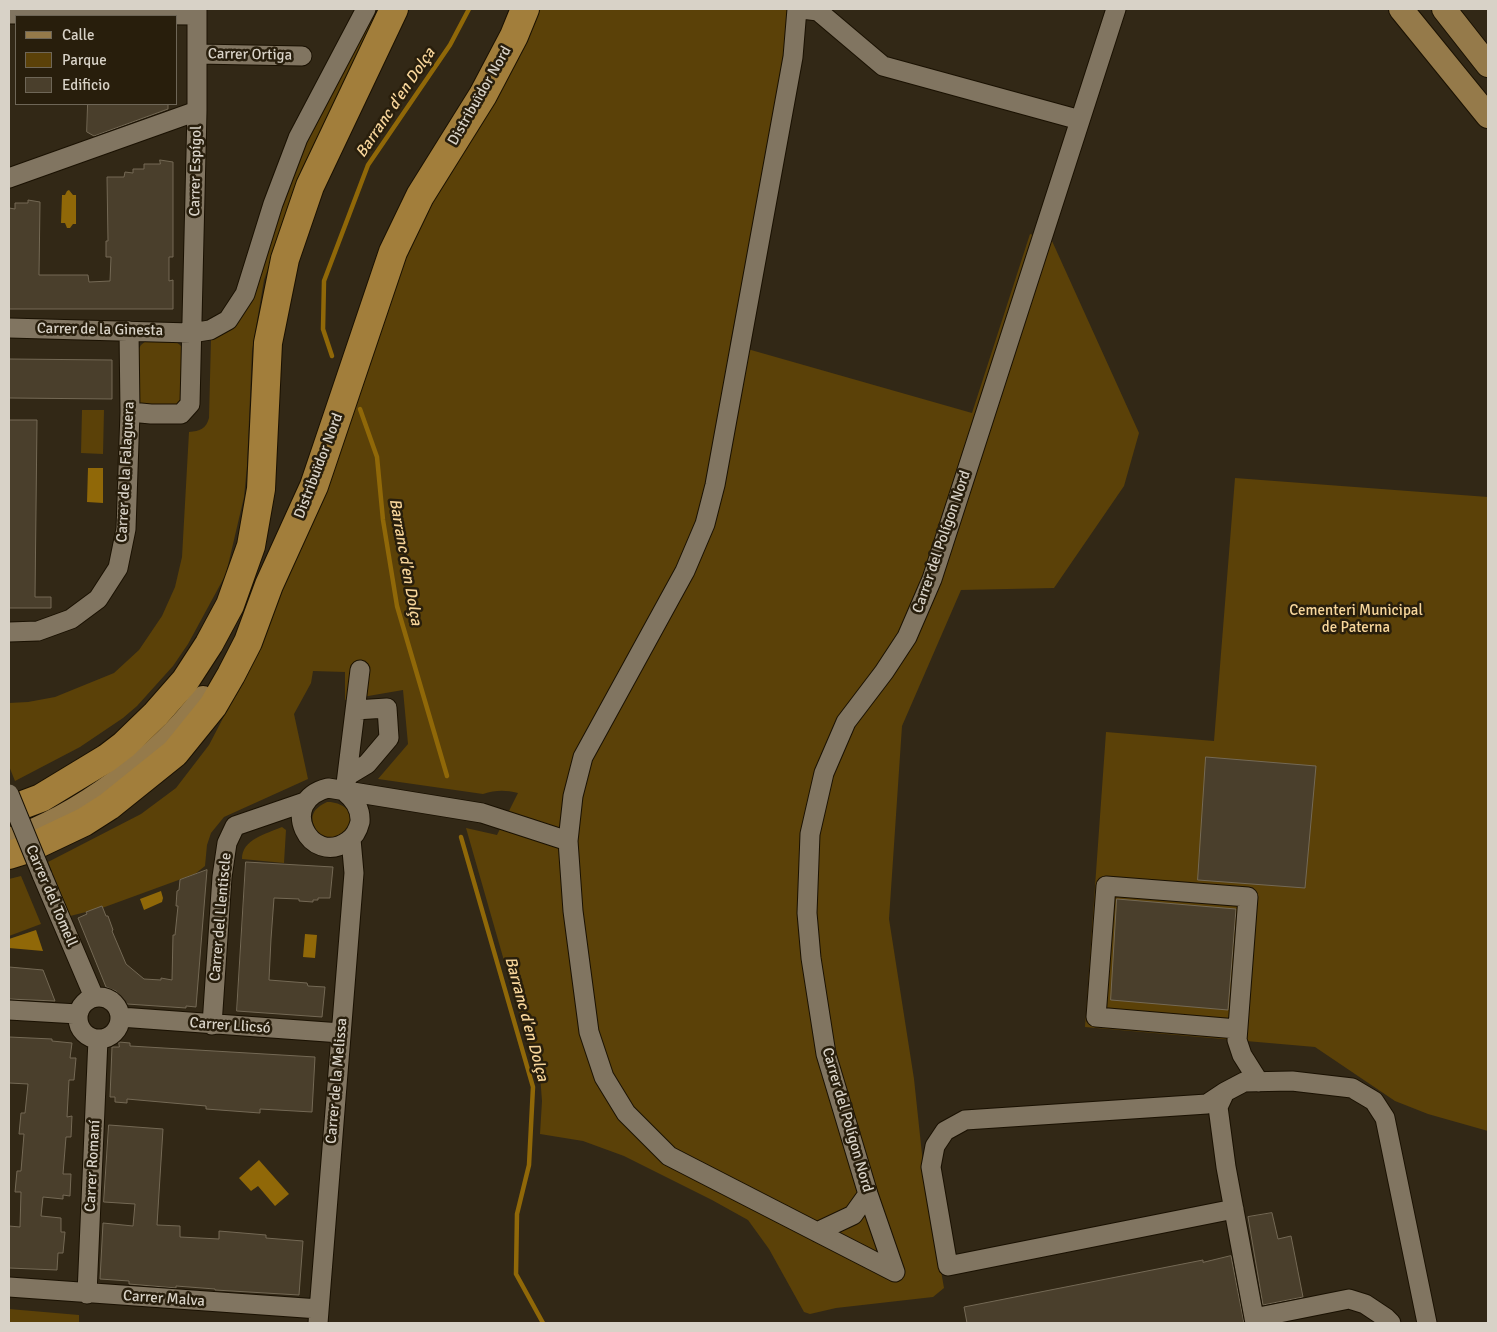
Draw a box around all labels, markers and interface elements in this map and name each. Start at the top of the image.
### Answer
legend [15,15,178,105]
text: Calle [62,26,95,44]
street label: Distribuïdor Nord [444,43,516,149]
water label: Barranc d'en Dolça [352,44,440,162]
street label: Carrer Ortiga [208,45,292,65]
text: Parque [62,51,107,69]
text: Edificio [62,76,110,94]
street label: Carrer Espígol [186,125,206,217]
street label: Carrer de la Ginesta [37,320,163,340]
street label: Carrer de la Falaguera [113,401,139,543]
street label: Distribuïdor Nord [291,411,347,521]
street label: Carrer del Polígon Nord [909,468,975,616]
water label: Barranc d'en Dolça [384,497,426,627]
park label: Cementeri Municipal de Paterna [1289,602,1423,637]
street label: Carrer del Tomell [21,842,81,950]
street label: Carrer del Llentiscle [206,852,236,982]
water label: Barranc d'en Dolça [500,955,552,1083]
street label: Carrer Llicsó [189,1014,271,1038]
street label: Carrer de la Melissa [323,1017,351,1145]
street label: Carrer del Polígon Nord [818,1046,876,1194]
street label: Carrer Romaní [82,1120,104,1212]
street label: Carrer Malva [122,1287,206,1311]

